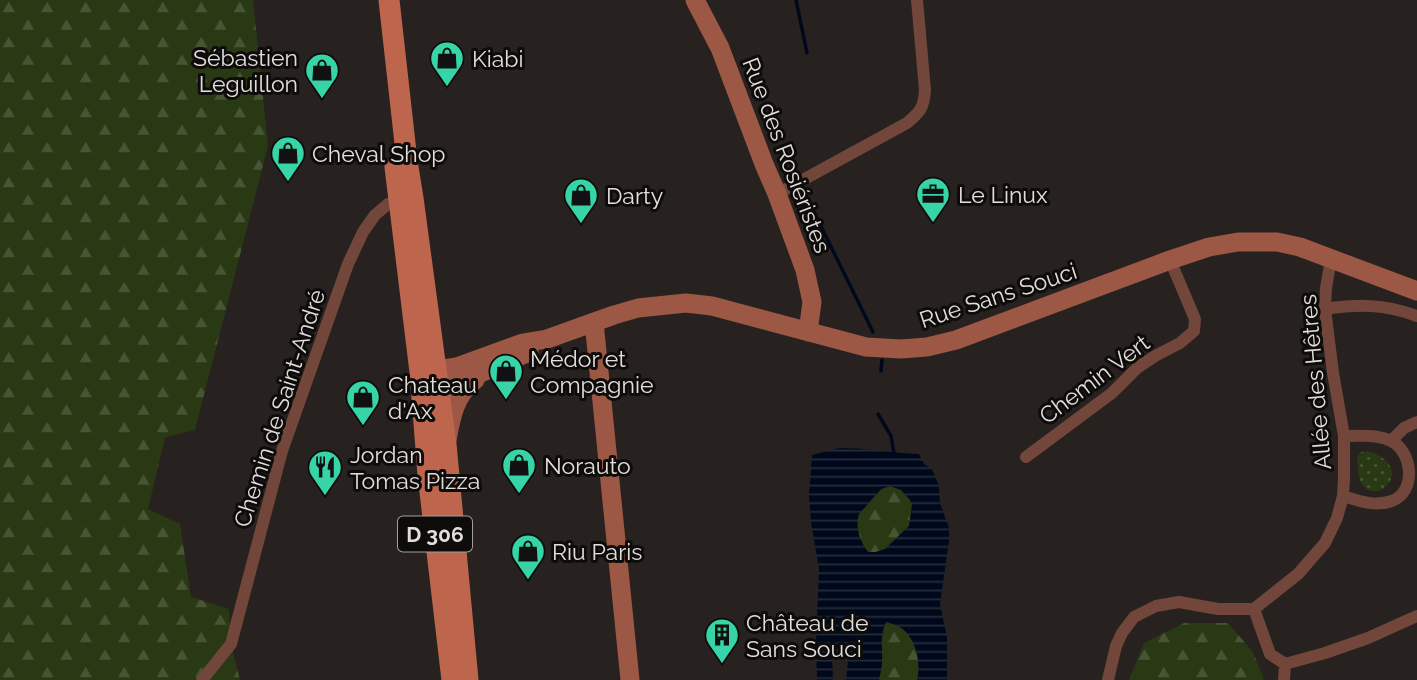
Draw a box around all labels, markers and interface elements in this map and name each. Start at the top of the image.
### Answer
shop icon: Kiabi [428,39,466,88]
place label: Sébastien Leguillon [193,44,298,97]
place label: Kiabi [472,45,524,72]
shop icon: Sébastien Leguillon [303,51,341,100]
street label: Rue des Rosiéristes [737,54,837,256]
shop icon: Cheval Shop [269,134,307,183]
place label: Cheval Shop [312,140,446,167]
office icon: Le Linux [914,175,952,224]
shop icon: Darty [562,176,600,225]
place label: Le Linux [958,181,1048,208]
place label: Darty [606,182,663,209]
street label: Rue Sans Souci [916,257,1080,333]
street label: Chemin de Saint-André [228,286,330,530]
street label: Allée des Hêtres [1294,293,1336,471]
street label: Chemin Vert [1034,329,1155,429]
place label: Médor et Compagnie [530,345,653,398]
shop icon: Médor et Compagnie [487,352,525,401]
place label: Chateau d'Ax [388,371,477,424]
shop icon: Chateau d'Ax [344,378,382,427]
place label: Jordan Tomas Pizza [350,441,480,494]
shop icon: Norauto [500,446,538,495]
restaurant icon: Jordan Tomas Pizza [306,448,344,497]
place label: Norauto [544,452,631,479]
road number: D 306 [398,516,472,552]
shop icon: Riu Paris [509,532,547,581]
place label: Riu Paris [552,538,642,565]
place label: Château de Sans Souci [746,609,869,662]
building icon: Château de Sans Souci [703,616,741,665]

